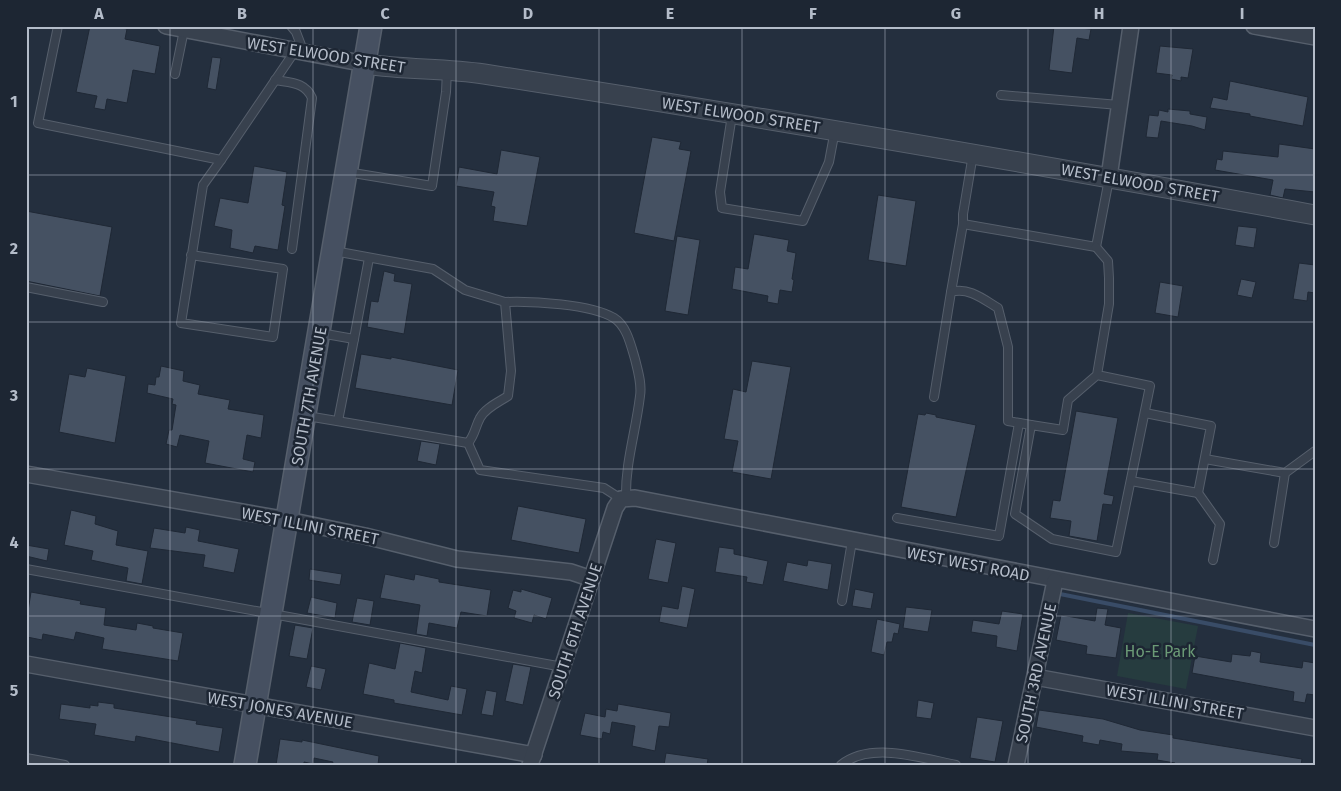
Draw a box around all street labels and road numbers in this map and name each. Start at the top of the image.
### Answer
street label: WEST ELWOOD STREET [245,33,407,77]
street label: WEST ELWOOD STREET [660,93,822,137]
street label: WEST ELWOOD STREET [1060,160,1221,206]
street label: SOUTH 7TH AVENUE [287,325,331,467]
street label: WEST ILLINI STREET [240,503,381,549]
street label: WEST WEST ROAD [905,543,1031,585]
street label: SOUTH 6TH AVENUE [544,561,606,701]
street label: SOUTH 3RD AVENUE [1012,601,1060,745]
street label: WEST ILLINI STREET [1105,681,1246,724]
street label: WEST JONES AVENUE [206,688,354,732]

